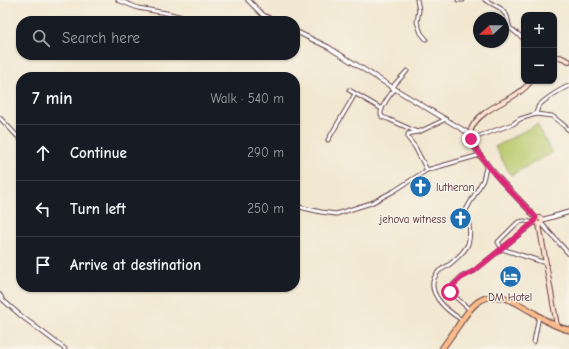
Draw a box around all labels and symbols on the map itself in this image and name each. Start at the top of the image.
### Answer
north arrow [473,12,509,48]
route end [462,130,480,148]
church icon: lutheran [408,174,434,200]
place label: lutheran [436,181,475,194]
church icon: jehova witness [448,206,474,232]
place label: jehova witness [378,213,446,226]
hotel icon: DM Hotel [497,264,523,290]
route start [441,283,459,301]
place label: DM Hotel [488,291,532,304]

